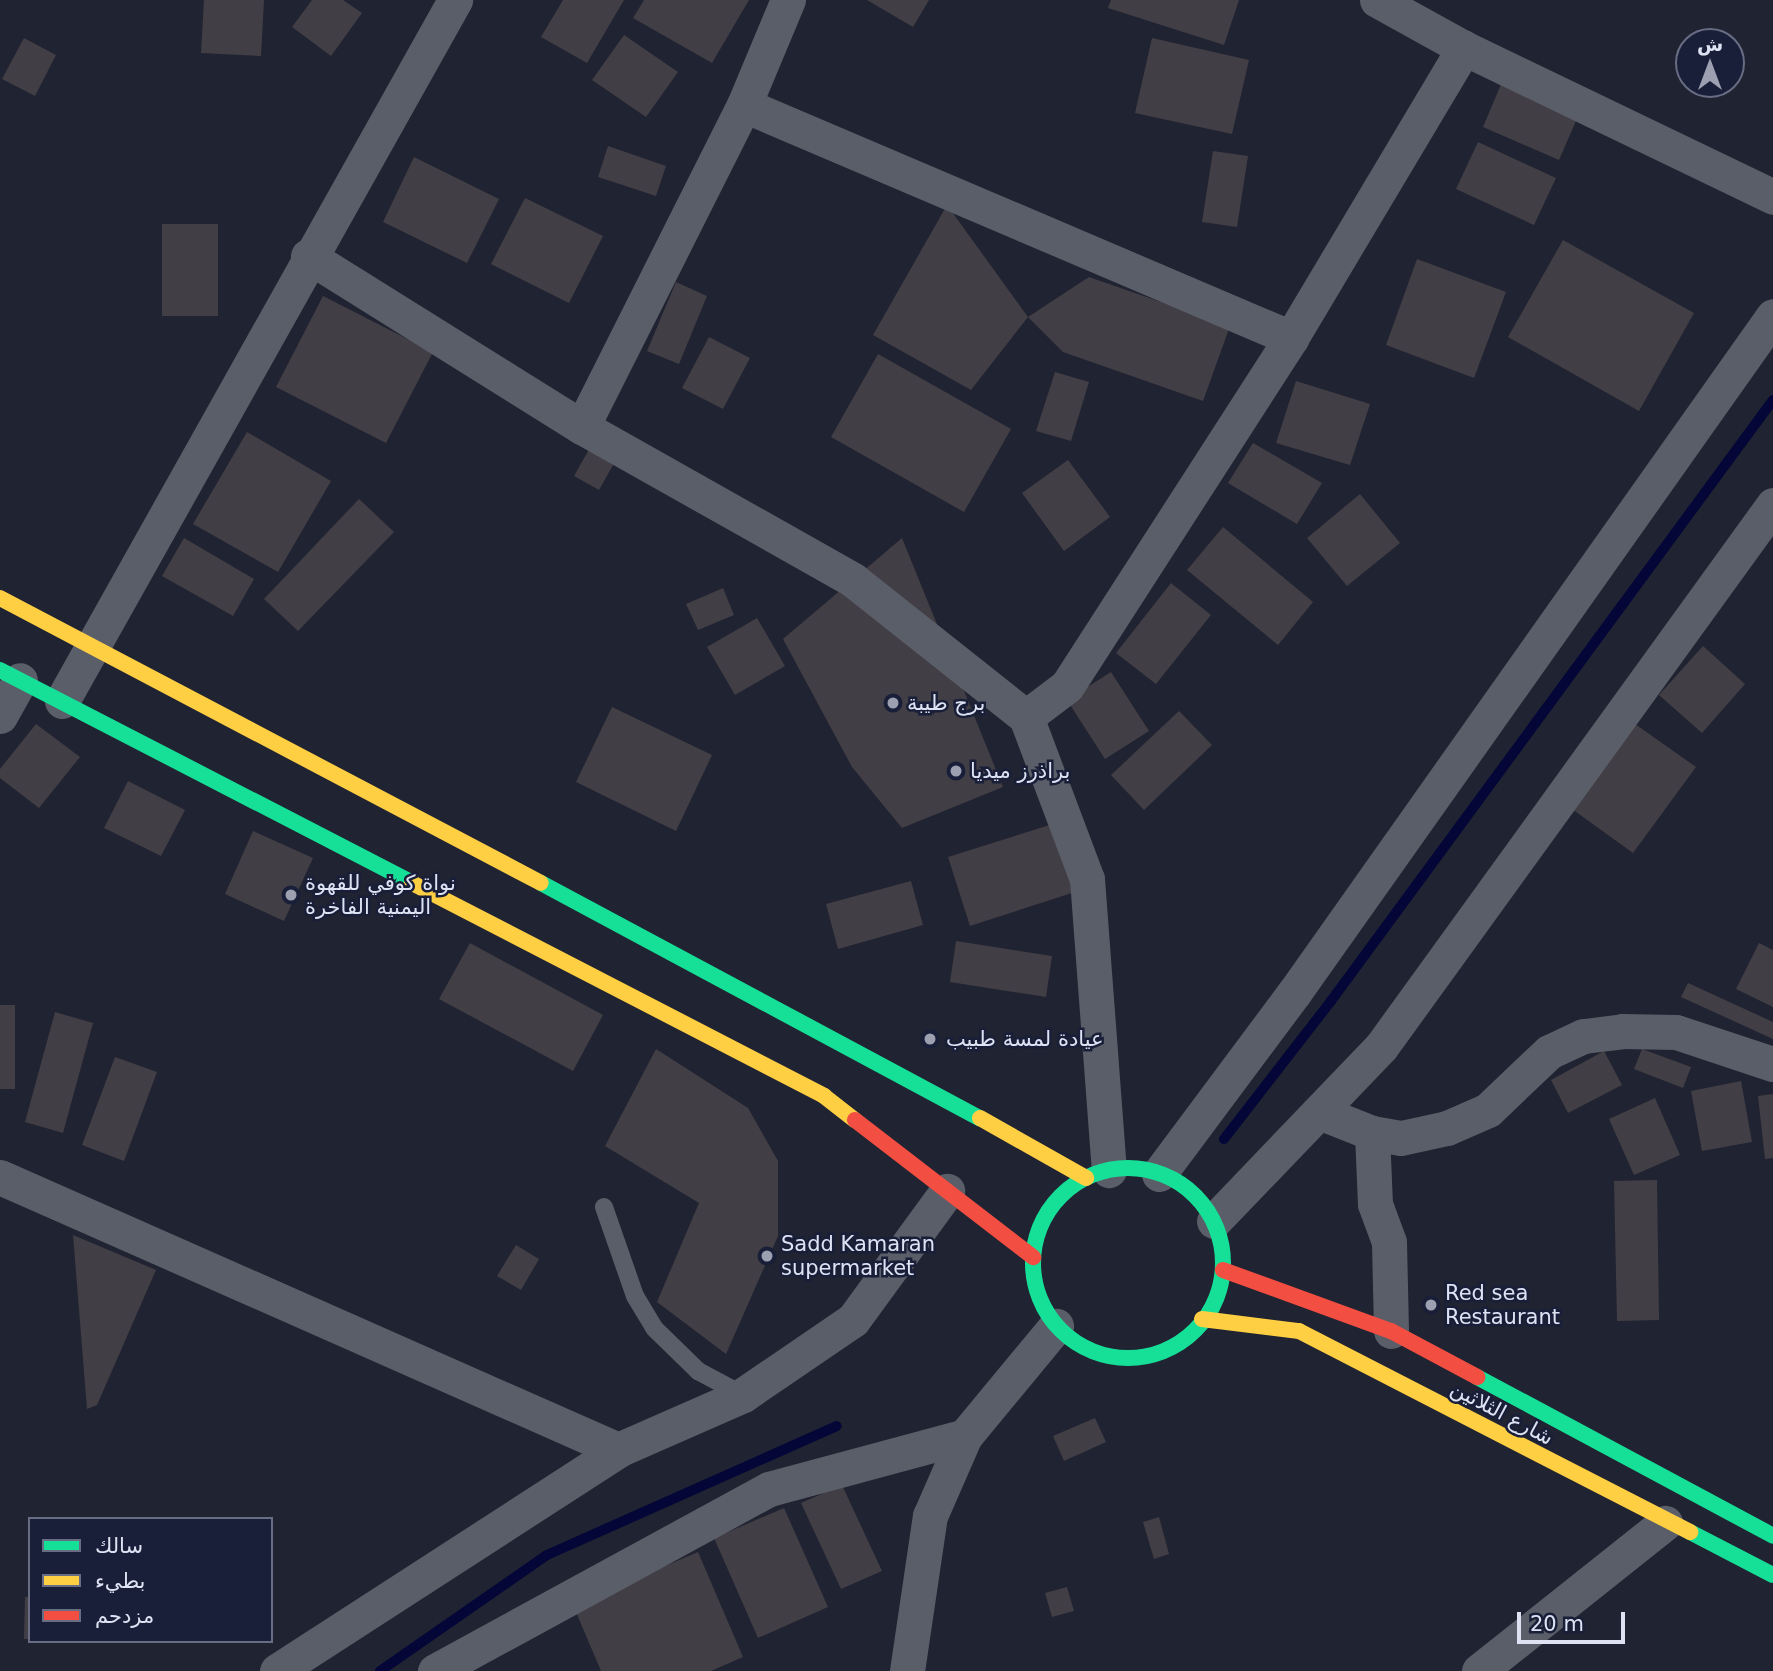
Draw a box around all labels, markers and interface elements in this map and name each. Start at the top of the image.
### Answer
north arrow [1675,28,1745,98]
text: ش [1697,33,1723,55]
place label: برج طيبة [907,690,985,716]
marker: برج طيبة [885,695,901,711]
place label: براذرز ميديا [970,758,1070,784]
marker: براذرز ميديا [948,763,964,779]
place label: نواة كوفي للقهوة اليمنية الفاخرة [305,870,456,920]
marker: نواة كوفي للقهوة اليمنية الفاخرة [283,887,299,903]
place label: عيادة لمسة طبيب [946,1026,1104,1052]
marker: عيادة لمسة طبيب [920,1029,940,1049]
place label: Sadd Kamaran supermarket [781,1231,935,1281]
marker: Sadd Kamaran supermarket [759,1248,775,1264]
place label: Red sea Restaurant [1445,1280,1560,1330]
marker: Red sea Restaurant [1423,1297,1439,1313]
street label: شارع الثلاثين [1446,1375,1558,1451]
legend [28,1517,273,1643]
text: سالك [95,1534,143,1558]
text: بطيء [95,1569,145,1593]
scale bar [1521,1598,1630,1642]
text: مزدحم [95,1604,154,1628]
text: 20 m [1530,1612,1584,1636]

